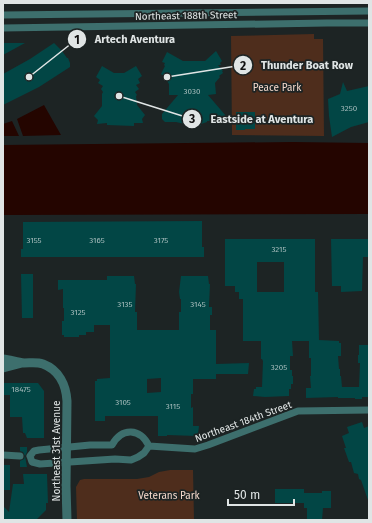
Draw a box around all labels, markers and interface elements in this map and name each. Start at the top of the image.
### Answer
street label: Northeast 188th Street [135,9,238,23]
callout: Artech Aventura [67,28,184,51]
text: 1 [74,33,80,47]
text: Artech Aventura [94,33,175,46]
callout: Thunder Boat Row [233,54,361,77]
text: 2 [240,59,246,73]
text: Thunder Boat Row [261,59,354,72]
park label: Peace Park [253,82,302,94]
house number: 3030 [184,87,201,96]
house number: 3250 [341,104,358,113]
callout: Eastside at Aventura [182,107,321,130]
text: 3 [188,112,195,126]
text: Eastside at Aventura [211,113,313,126]
house number: 3155 [26,236,42,245]
house number: 3165 [89,236,105,245]
house number: 3175 [154,236,168,245]
house number: 3215 [271,245,287,254]
house number: 3135 [117,300,133,309]
house number: 3145 [190,300,206,309]
house number: 3125 [70,308,86,317]
house number: 3205 [271,363,287,372]
house number: 18475 [11,385,31,394]
house number: 3105 [115,398,131,407]
street label: Northeast 184th Street [193,399,294,445]
street label: Northeast 31st Avenue [51,401,63,501]
house number: 3115 [166,402,180,411]
scale bar [228,481,294,507]
text: 50 m [234,488,260,502]
park label: Veterans Park [138,490,201,502]

